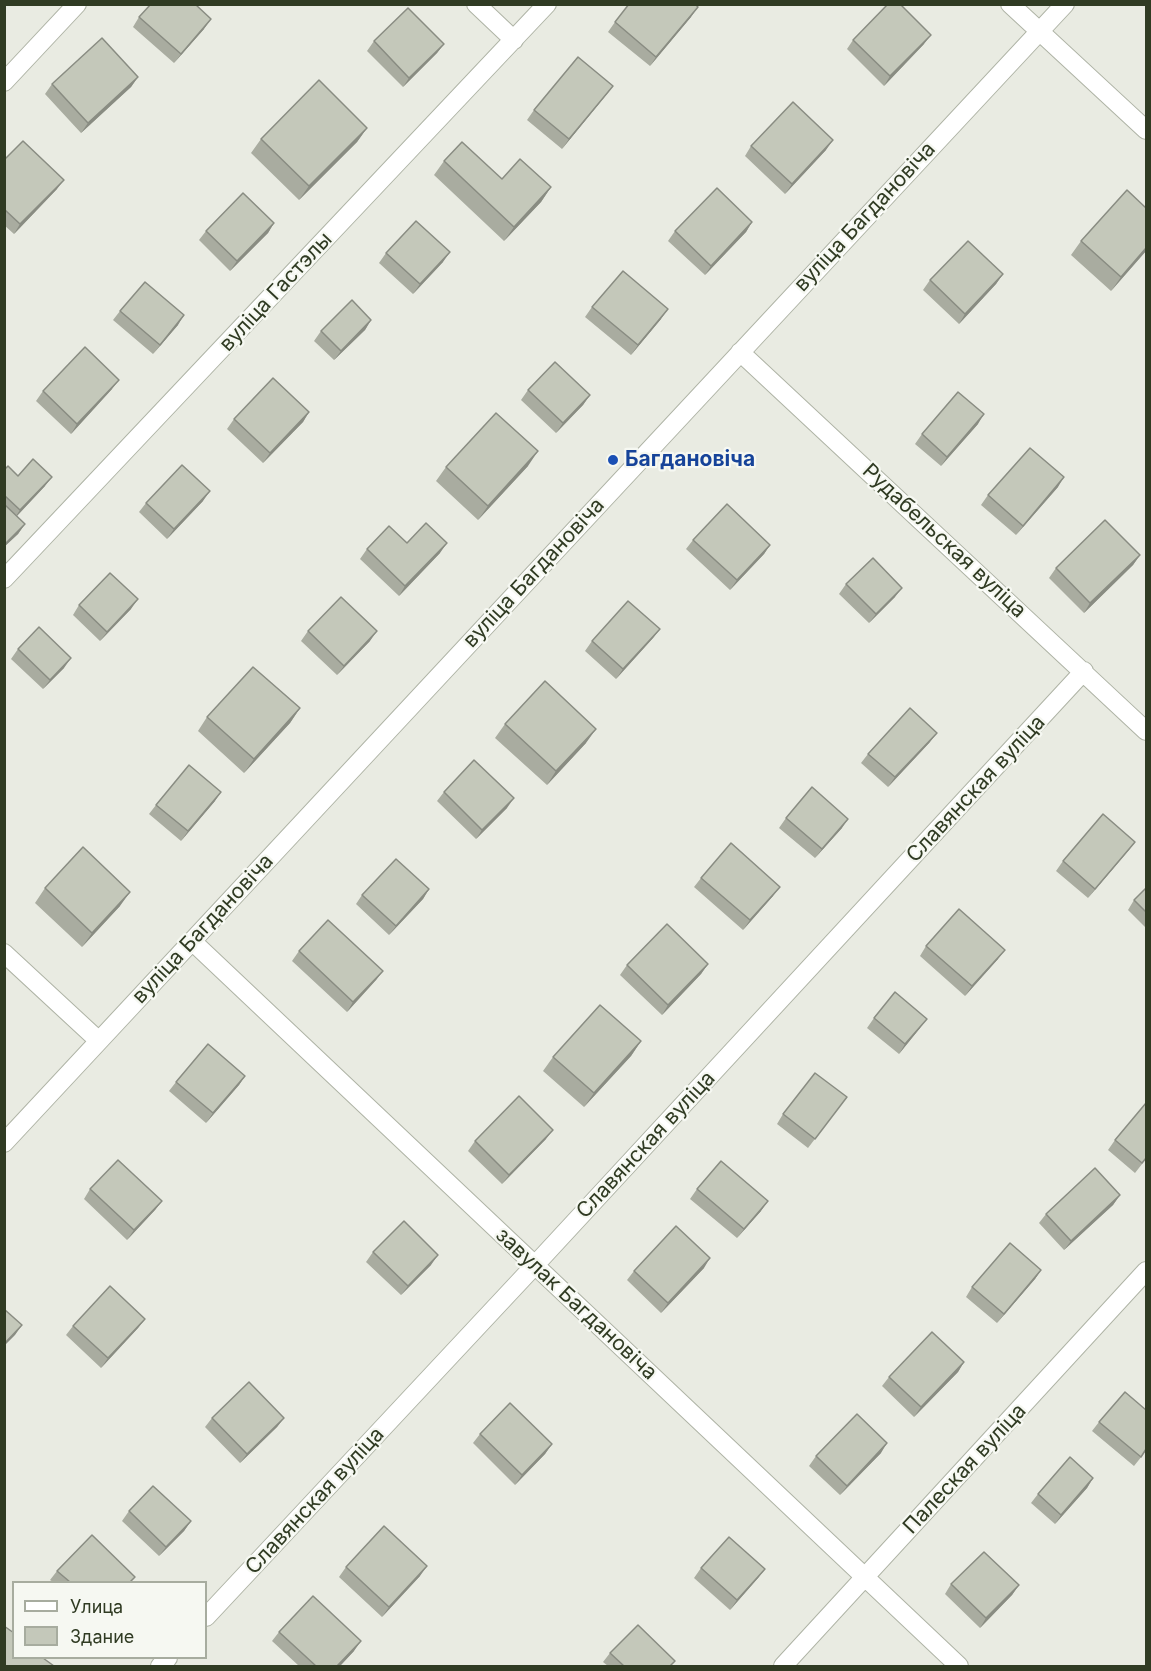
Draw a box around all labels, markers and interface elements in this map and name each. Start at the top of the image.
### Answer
street label: вуліца Багдановіча [789,137,941,297]
street label: вуліца Гастэлы [214,227,338,357]
place label: Багдановіча [625,447,755,473]
marker: Багдановіча [606,453,620,467]
street label: Рудабельская вуліца [857,459,1031,623]
street label: вуліца Багдановіча [458,493,610,653]
street label: Славянская вуліца [901,710,1051,868]
street label: вуліца Багдановіча [127,849,279,1009]
street label: Славянская вуліца [571,1066,721,1224]
street label: завулак Багдановіча [490,1223,662,1385]
street label: Палеская вуліца [898,1399,1032,1539]
street label: Славянская вуліца [240,1422,390,1580]
legend [12,1581,207,1659]
text: Улица [70,1596,123,1617]
text: Здание [70,1626,134,1647]

